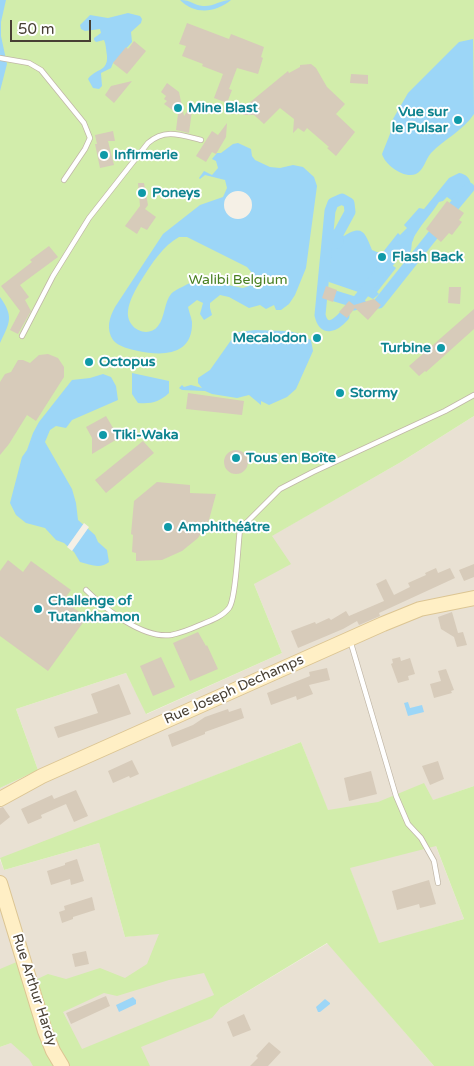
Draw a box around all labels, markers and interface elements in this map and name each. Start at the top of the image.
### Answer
scale bar [12,10,94,42]
text: 50 m [18,20,55,38]
place label: Mine Blast [188,100,258,116]
marker: Mine Blast [172,102,184,114]
place label: Vue sur le Pulsar [392,104,448,136]
marker: Vue sur le Pulsar [452,114,464,126]
place label: Infirmerie [114,147,178,163]
marker: Infirmerie [98,149,110,161]
place label: Poneys [152,185,200,201]
marker: Poneys [136,187,148,199]
place label: Flash Back [392,249,463,265]
marker: Flash Back [376,251,388,263]
park label: Walibi Belgium [188,272,288,288]
place label: Mecalodon [233,330,307,346]
marker: Mecalodon [311,332,323,344]
place label: Turbine [381,340,431,356]
marker: Turbine [435,342,447,354]
place label: Octopus [99,354,155,370]
marker: Octopus [83,356,95,368]
place label: Stormy [350,385,398,401]
marker: Stormy [334,387,346,399]
place label: Tiki-Waka [113,427,179,443]
marker: Tiki-Waka [97,429,109,441]
place label: Tous en Boîte [246,450,336,466]
marker: Tous en Boîte [230,452,242,464]
place label: Amphithéâtre [178,519,270,535]
marker: Amphithéâtre [162,521,174,533]
place label: Challenge of Tutankhamon [48,593,140,626]
marker: Challenge of Tutankhamon [32,603,44,615]
street label: Rue Joseph Dechamps [162,652,306,728]
street label: Rue Arthur Hardy [8,932,60,1048]

